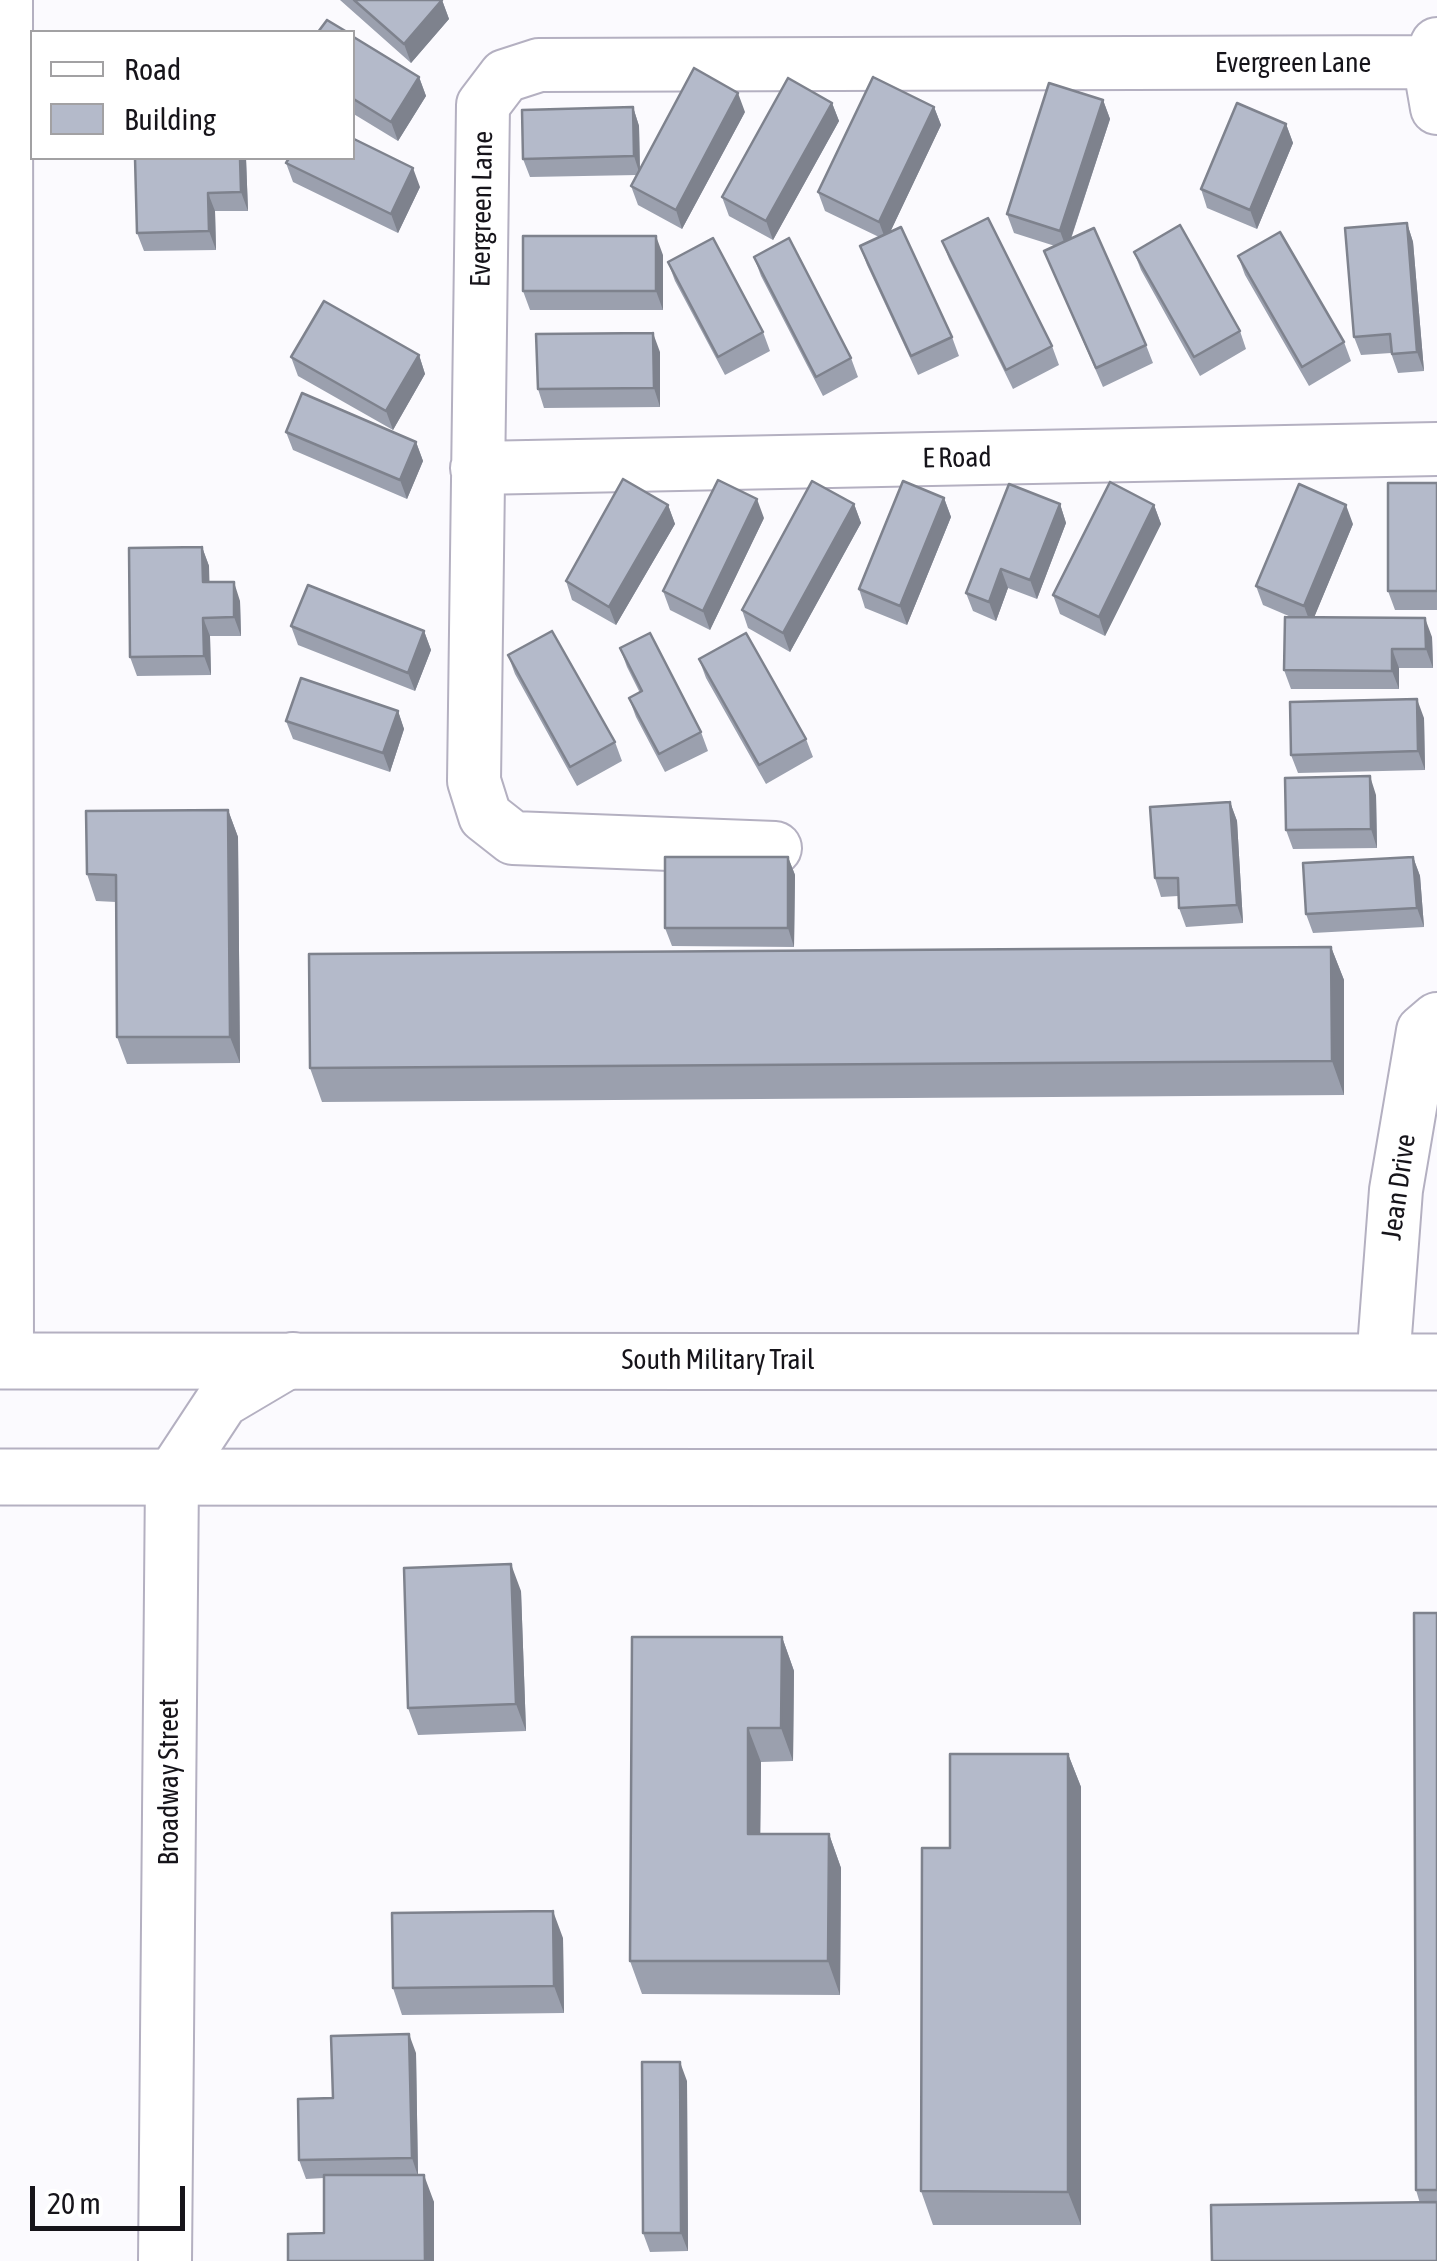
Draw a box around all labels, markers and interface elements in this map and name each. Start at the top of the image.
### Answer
legend [30,30,355,160]
street label: Evergreen Lane [1215,46,1371,80]
text: Road [124,52,181,86]
text: Building [124,102,216,136]
street label: Evergreen Lane [464,130,500,288]
street label: E Road [922,441,992,475]
street label: Jean Drive [1375,1132,1423,1242]
street label: South Military Trail [622,1343,814,1377]
street label: Broadway Street [152,1698,186,1866]
scale bar [35,2166,190,2228]
text: 20 m [47,2186,101,2220]

